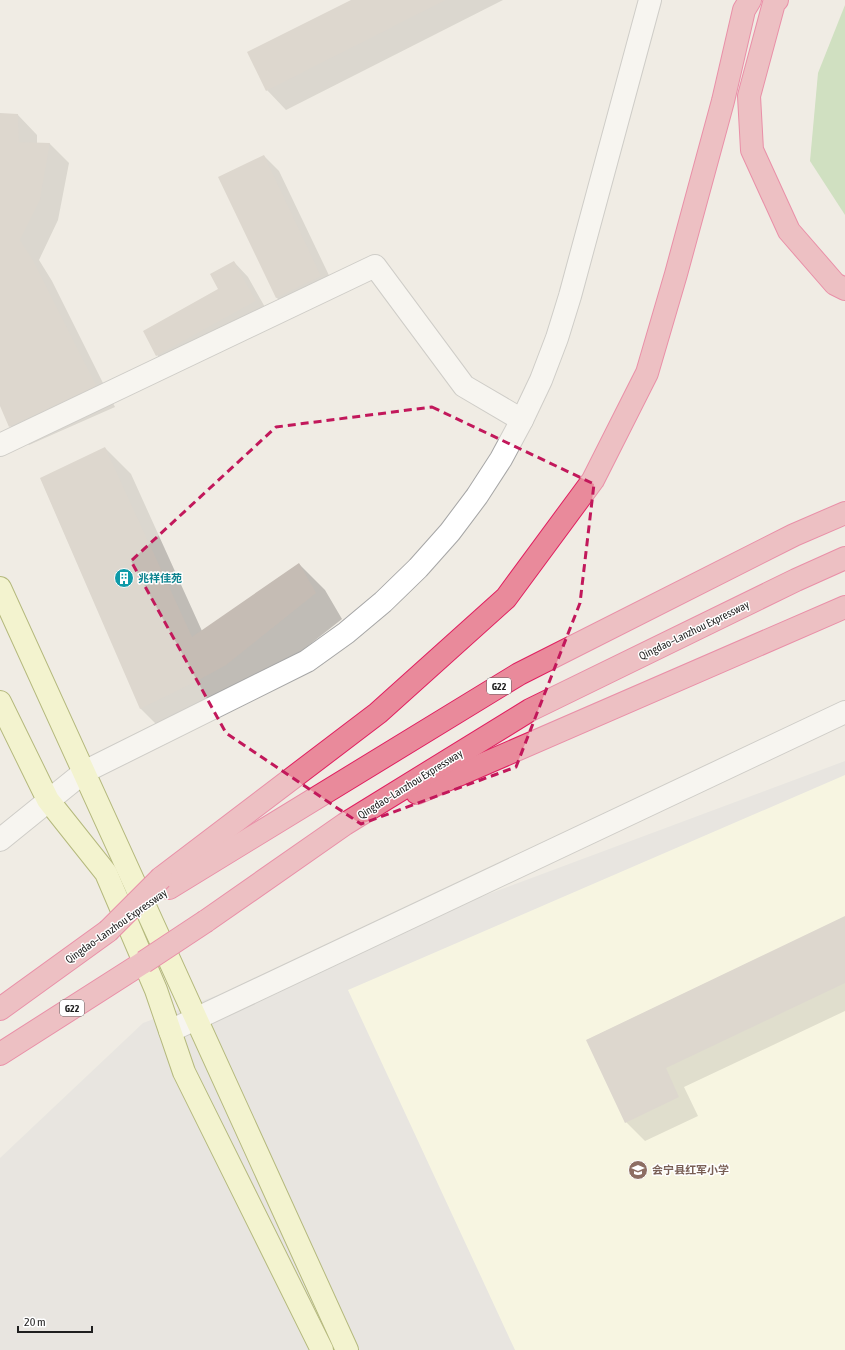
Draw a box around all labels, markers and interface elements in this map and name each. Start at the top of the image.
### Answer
building icon: 兆祥佳苑 [113,567,135,589]
place label: 兆祥佳苑 [138,572,182,584]
street label: Qingdao–Lanzhou Expressway [637,598,751,662]
road number: G22 [487,678,511,694]
street label: Qingdao–Lanzhou Expressway [355,747,465,821]
street label: Qingdao–Lanzhou Expressway [63,886,169,966]
road number: G22 [60,1000,84,1016]
school or university icon: 会宁县红军小学 [627,1159,649,1181]
place label: 会宁县红军小学 [652,1164,729,1176]
scale bar [18,1308,92,1334]
text: 20 m [24,1315,46,1329]

